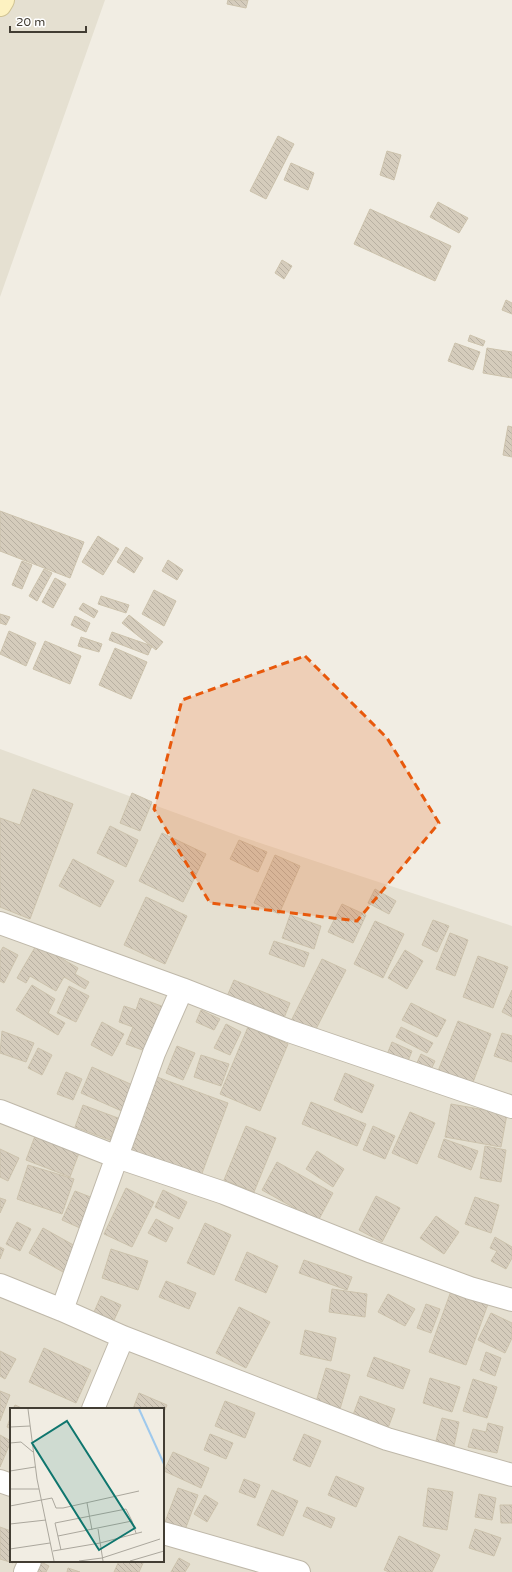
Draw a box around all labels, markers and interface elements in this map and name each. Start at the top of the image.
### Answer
scale bar [10,8,86,34]
text: 20 m [16,15,45,29]
inset map [10,1408,164,1562]

